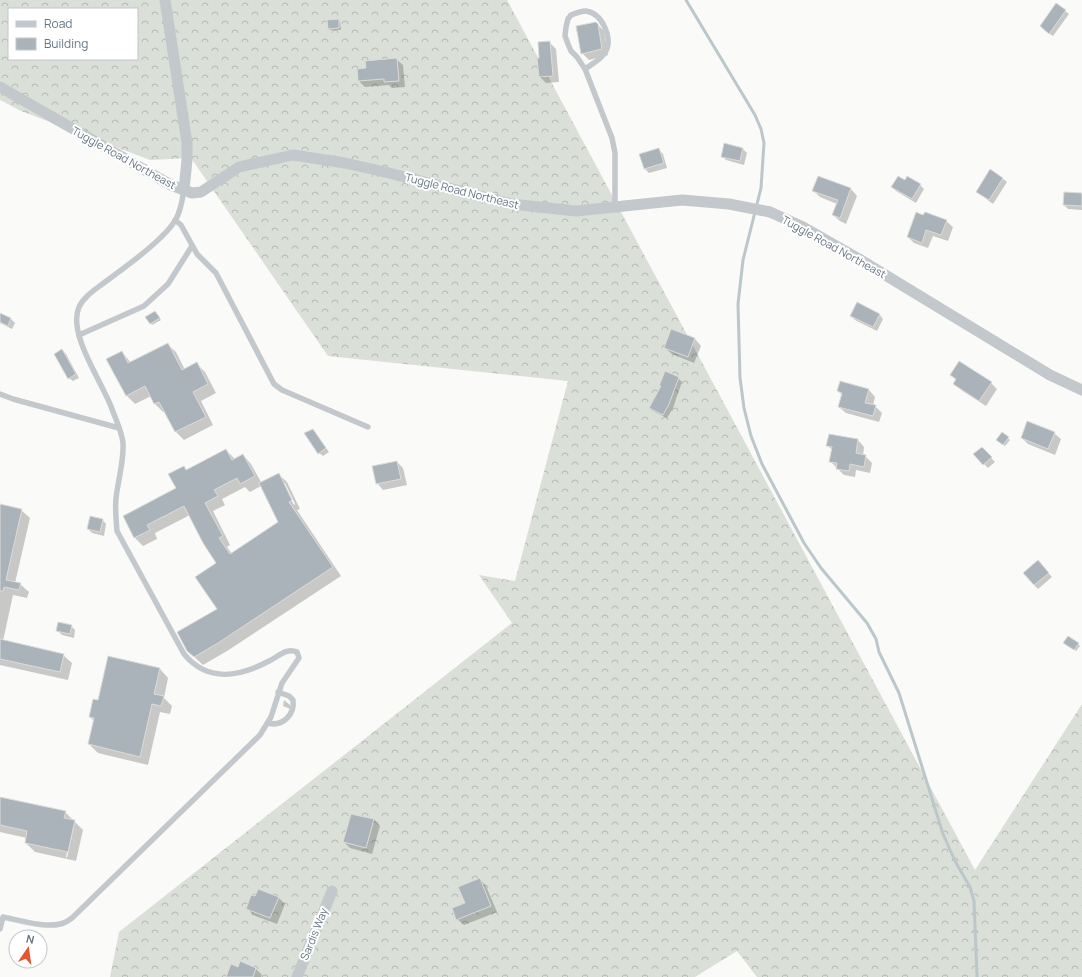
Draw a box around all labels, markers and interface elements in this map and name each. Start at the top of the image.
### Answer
legend [8,8,138,60]
text: Road [44,15,72,32]
text: Building [44,35,88,52]
street label: Tuggle Road Northeast [70,123,179,192]
street label: Tuggle Road Northeast [404,169,521,212]
street label: Tuggle Road Northeast [780,212,889,281]
street label: Sardis Way [296,905,331,962]
north arrow [8,929,48,969]
text: N [25,931,36,947]

